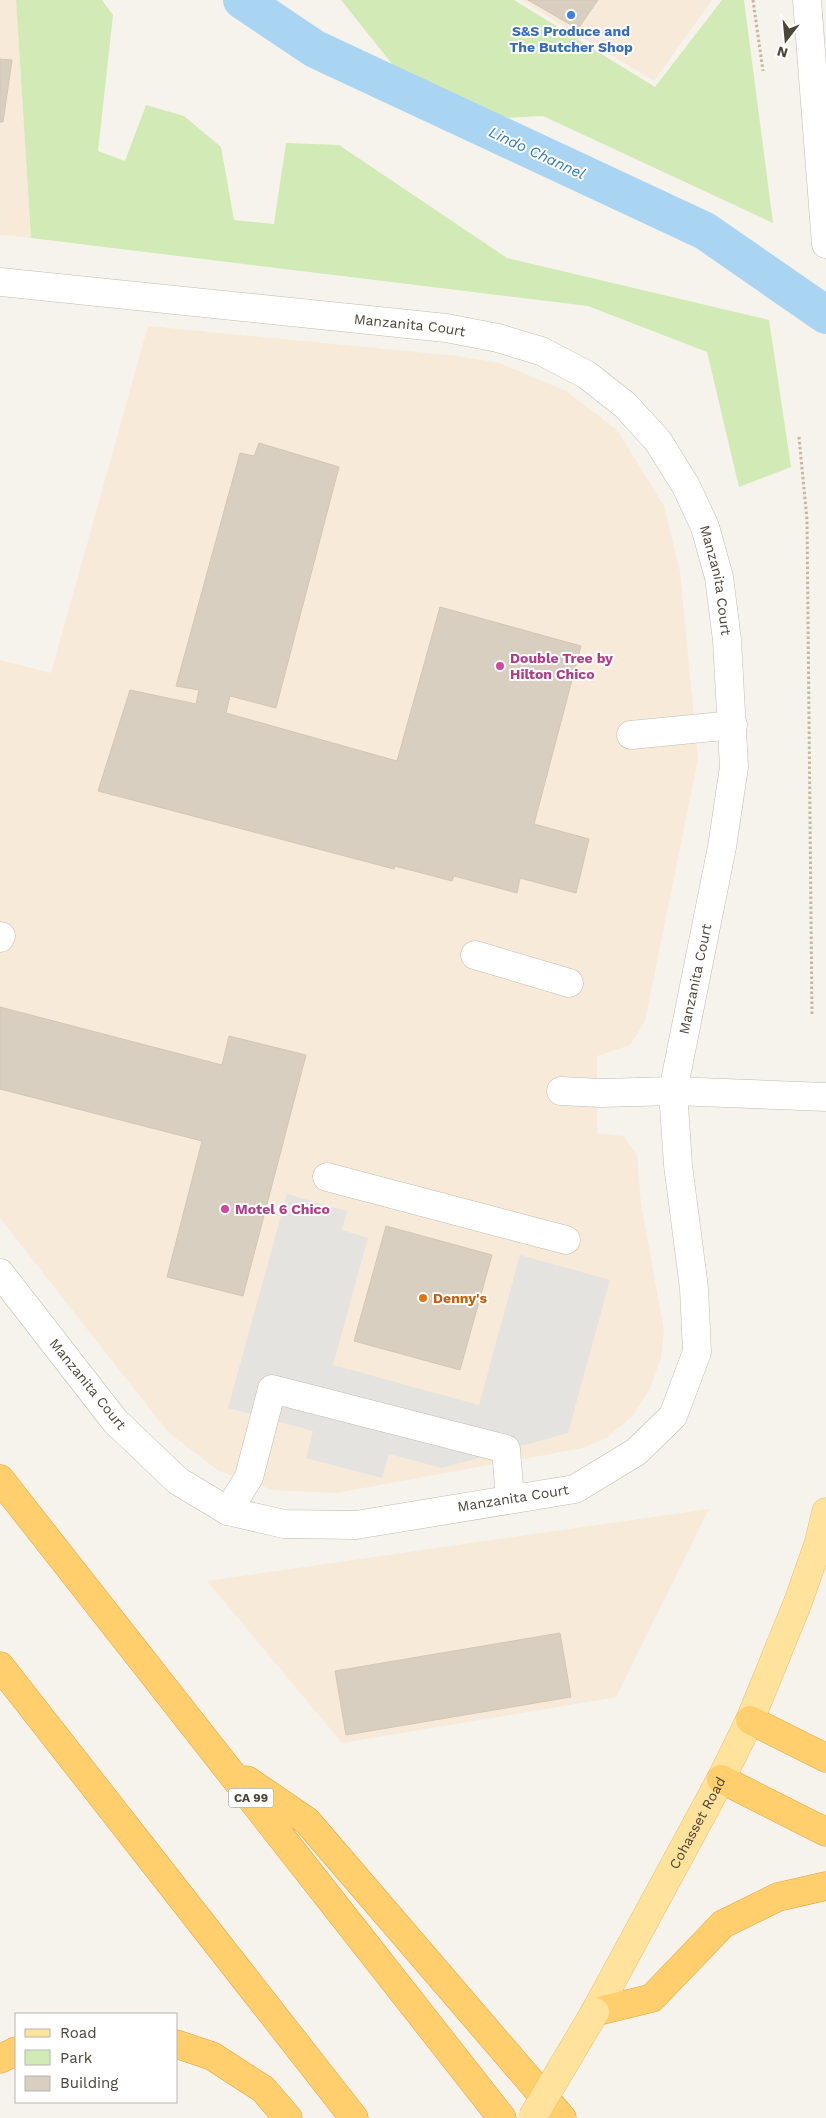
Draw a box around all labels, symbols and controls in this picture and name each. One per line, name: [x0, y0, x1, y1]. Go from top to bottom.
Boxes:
marker: S&S Produce and The Butcher Shop: [565, 9, 577, 21]
north arrow: [761, 15, 811, 65]
place label: S&S Produce and The Butcher Shop: [509, 23, 633, 55]
text: N: [775, 43, 790, 62]
water label: Lindo Channel: [486, 123, 588, 183]
street label: Manzanita Court: [353, 311, 467, 340]
street label: Manzanita Court: [697, 523, 734, 636]
place label: Double Tree by Hilton Chico: [510, 650, 613, 682]
marker: Double Tree by Hilton Chico: [494, 660, 506, 672]
street label: Manzanita Court: [676, 922, 715, 1036]
place label: Motel 6 Chico: [235, 1201, 330, 1217]
marker: Motel 6 Chico: [219, 1203, 231, 1215]
place label: Denny's: [433, 1290, 488, 1306]
marker: Denny's: [417, 1292, 429, 1304]
street label: Manzanita Court: [46, 1335, 130, 1433]
street label: Manzanita Court: [456, 1481, 570, 1515]
street label: Cohasset Road: [666, 1774, 729, 1872]
road number: CA 99: [228, 1789, 274, 1808]
legend: [15, 2013, 178, 2103]
text: Road: [60, 2024, 97, 2042]
text: Park: [60, 2049, 93, 2067]
text: Building: [60, 2074, 118, 2092]

